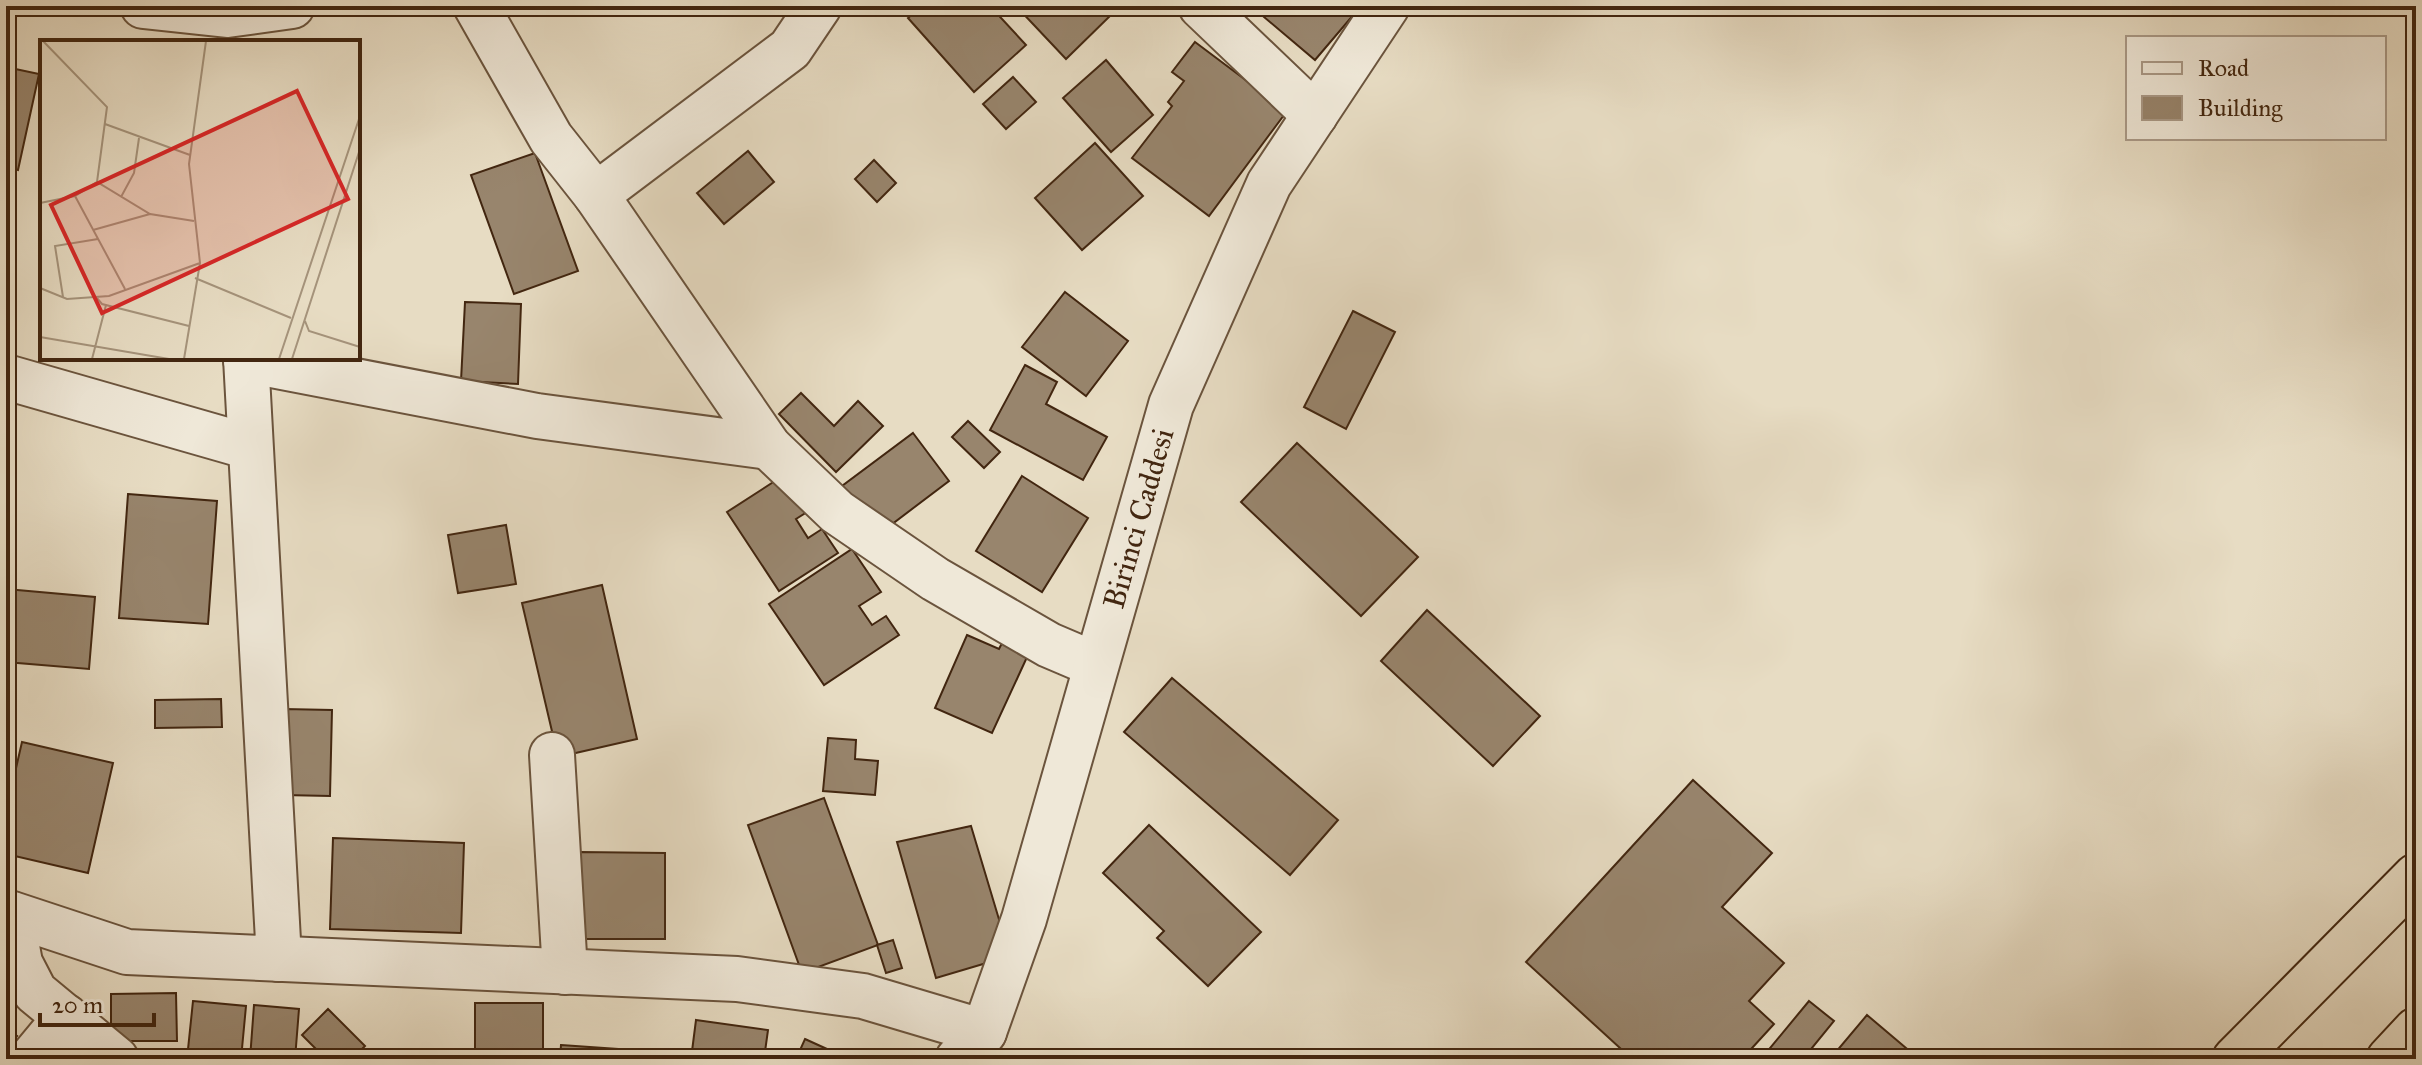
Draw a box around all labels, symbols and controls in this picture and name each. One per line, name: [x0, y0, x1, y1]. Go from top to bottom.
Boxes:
legend: [2126, 36, 2386, 140]
inset map: [40, 40, 360, 360]
text: Road: [2198, 53, 2249, 83]
text: Building: [2198, 93, 2283, 123]
street label: Birinci Caddesi: [1096, 424, 1181, 613]
scale bar: [40, 977, 154, 1027]
text: 20 m: [52, 990, 103, 1020]

